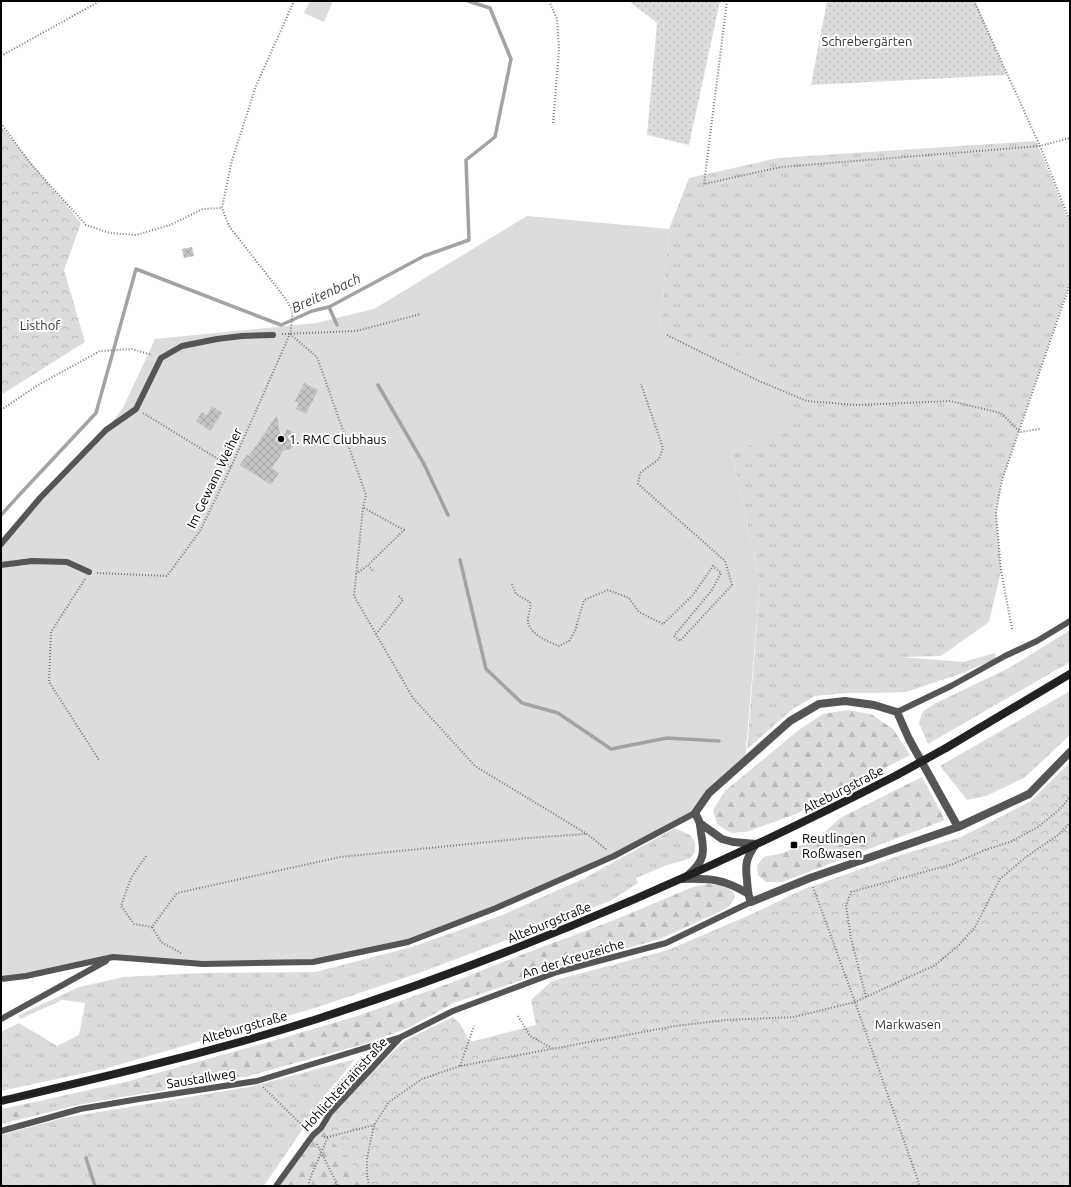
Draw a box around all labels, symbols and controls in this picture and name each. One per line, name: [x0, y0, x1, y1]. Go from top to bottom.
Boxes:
park label: Schrebergärten: [822, 34, 912, 48]
water label: Breitenbach: [289, 270, 363, 316]
park label: Listhof: [20, 318, 60, 332]
street label: Im Gewann Weiher: [184, 426, 244, 530]
place label: 1. RMC Clubhaus: [289, 432, 387, 446]
marker: 1. RMC Clubhaus: [276, 434, 286, 444]
street label: Alteburgstraße: [800, 763, 886, 815]
place label: Reutlingen Roßwasen: [802, 831, 866, 860]
marker: Reutlingen Roßwasen: [789, 840, 799, 850]
street label: Alteburgstraße: [505, 899, 593, 945]
street label: An der Kreuzeiche: [520, 936, 626, 980]
street label: Alteburgstraße: [199, 1008, 289, 1046]
park label: Markwasen: [875, 1017, 941, 1031]
street label: Hohlichterrainstraße: [298, 1034, 390, 1134]
street label: Saustallweg: [165, 1066, 237, 1090]

